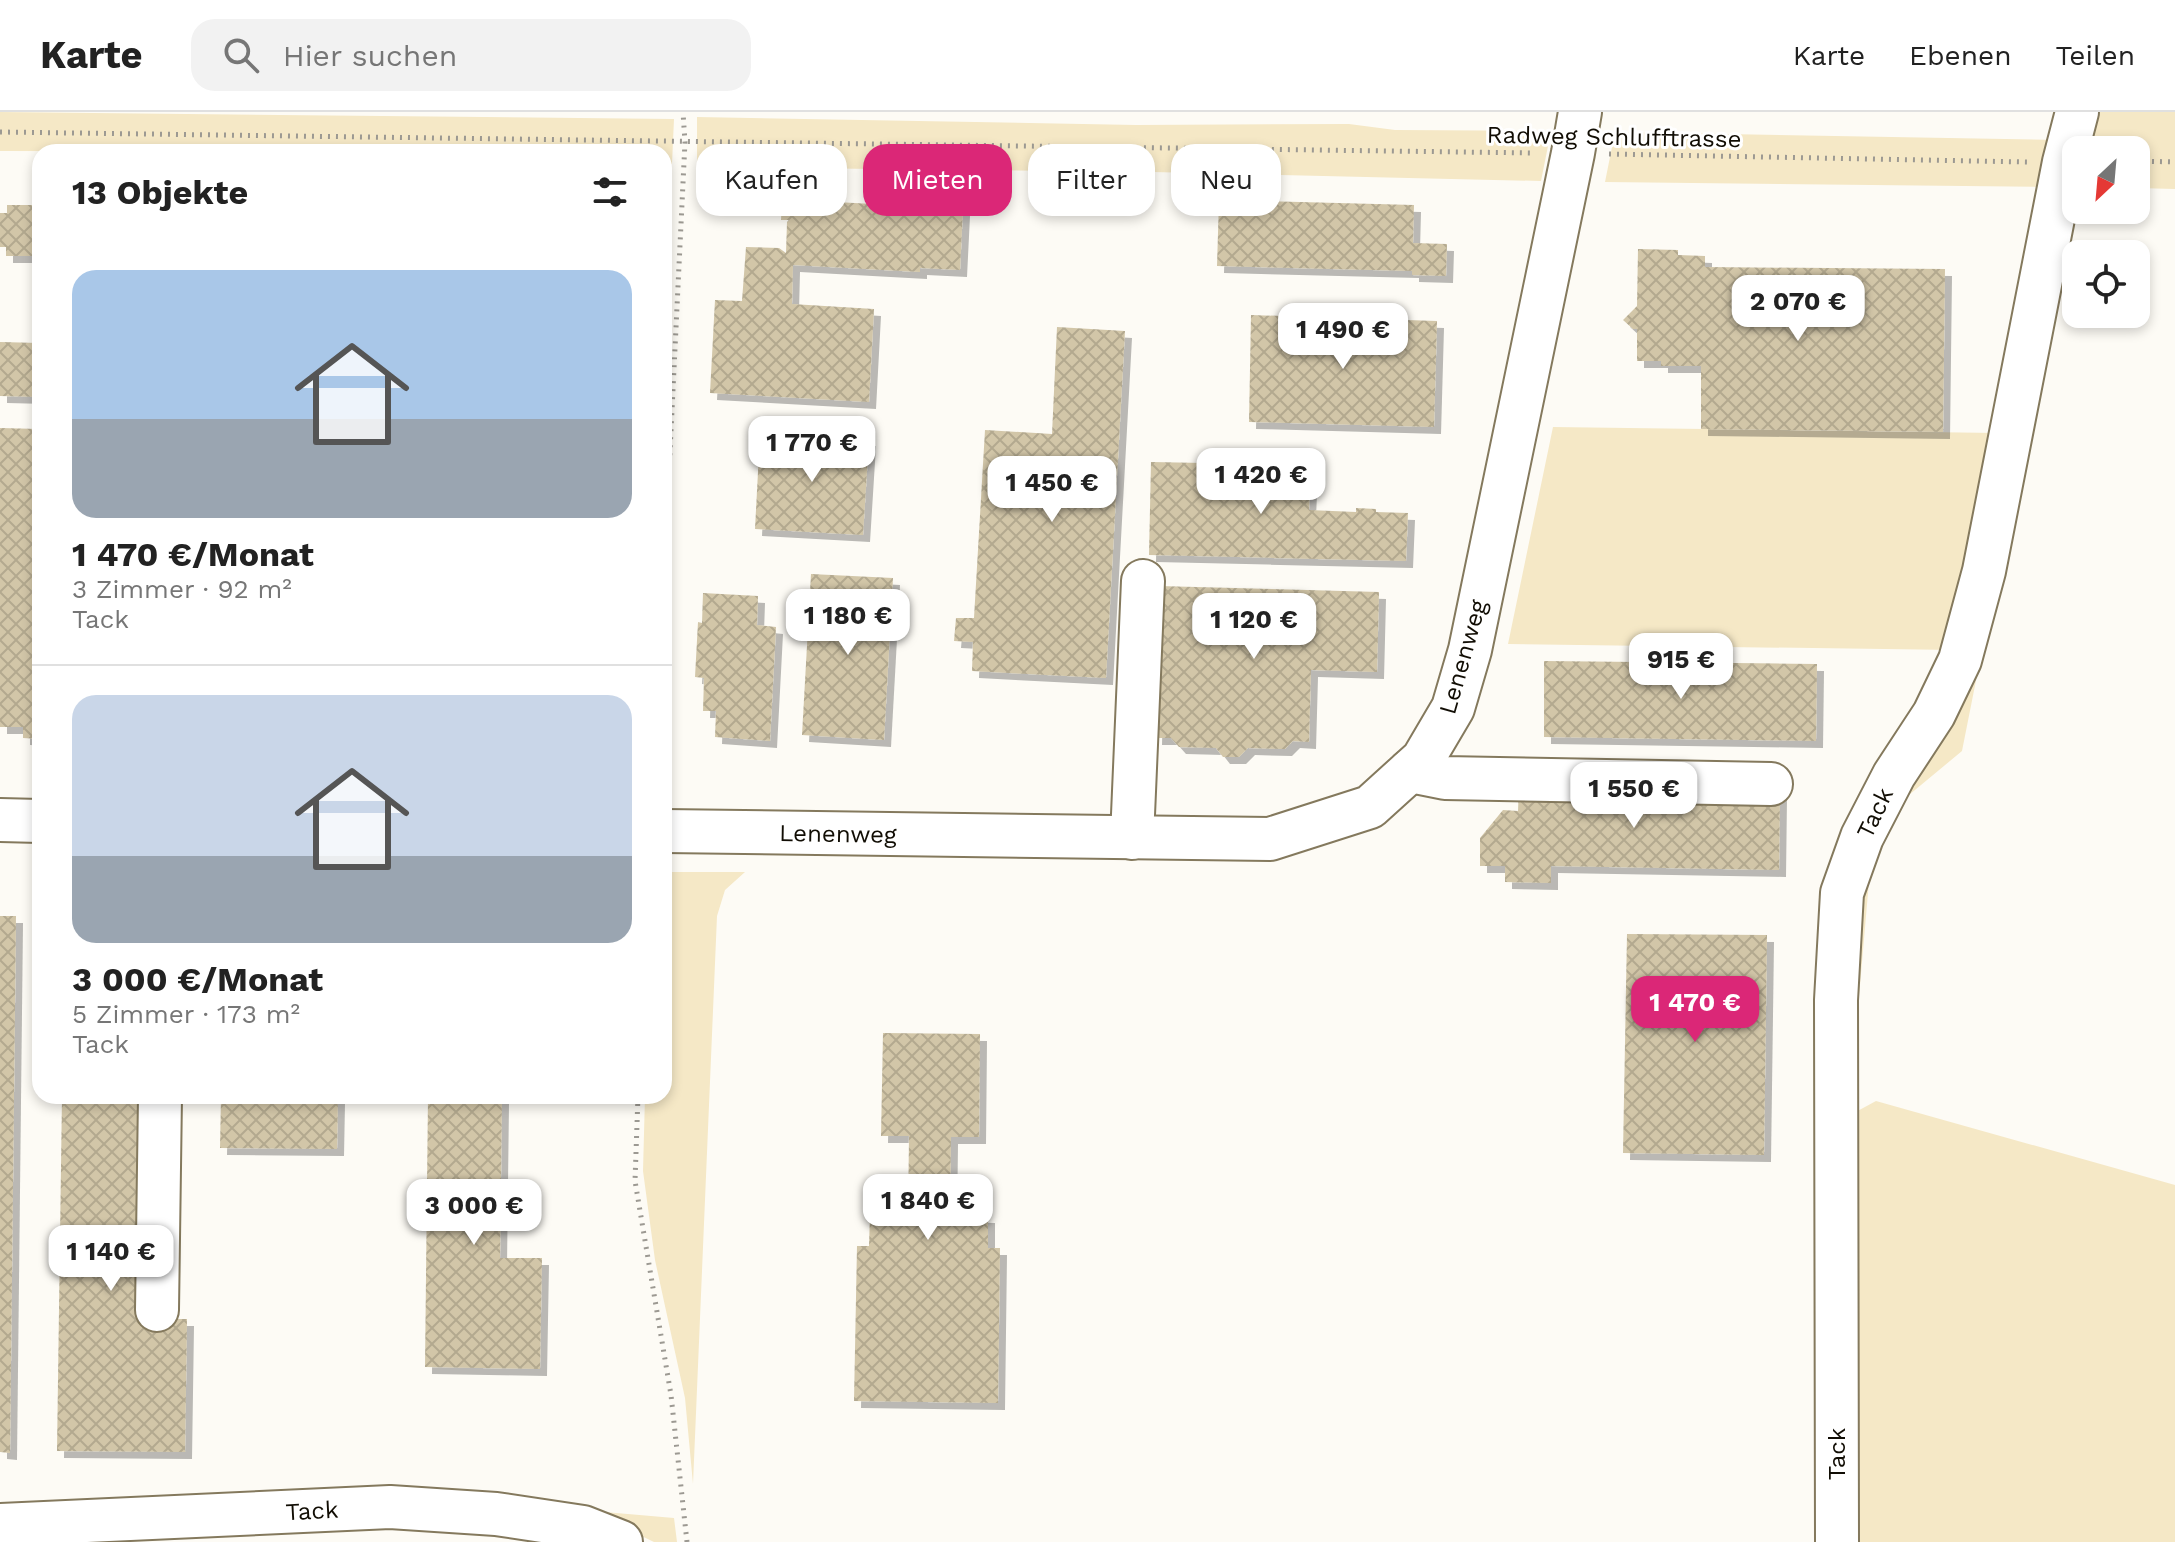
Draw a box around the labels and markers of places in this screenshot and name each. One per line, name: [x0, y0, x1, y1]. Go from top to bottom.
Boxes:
pin: 2 070 €: [1724, 275, 1872, 343]
pin: 1 490 €: [1269, 303, 1417, 371]
pin: 1 770 €: [738, 416, 886, 484]
pin: 1 420 €: [1187, 448, 1335, 516]
pin: 1 450 €: [978, 456, 1126, 524]
pin: 1 180 €: [774, 589, 922, 657]
pin: 1 120 €: [1180, 593, 1328, 661]
pin: 915 €: [1625, 633, 1737, 701]
pin: 1 550 €: [1560, 762, 1708, 830]
pin: 1 470 €: [1621, 976, 1769, 1044]
pin: 1 840 €: [854, 1174, 1002, 1242]
pin: 3 000 €: [400, 1179, 548, 1247]
pin: 1 140 €: [37, 1225, 185, 1293]

